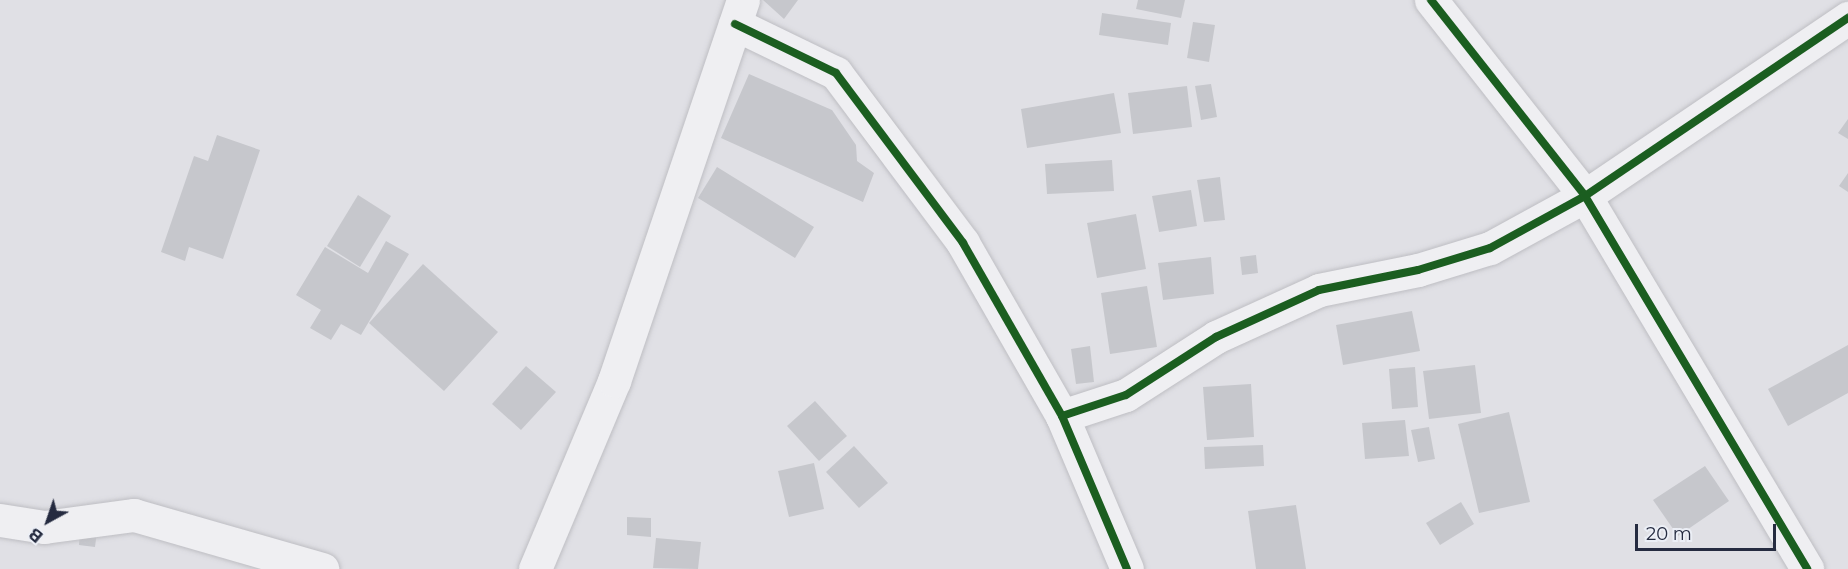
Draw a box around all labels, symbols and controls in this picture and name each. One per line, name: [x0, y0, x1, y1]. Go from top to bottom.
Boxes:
north arrow: [18, 491, 78, 551]
scale bar: [1638, 512, 1779, 550]
text: 20 m: [1646, 523, 1692, 545]
text: B: [25, 524, 47, 546]

